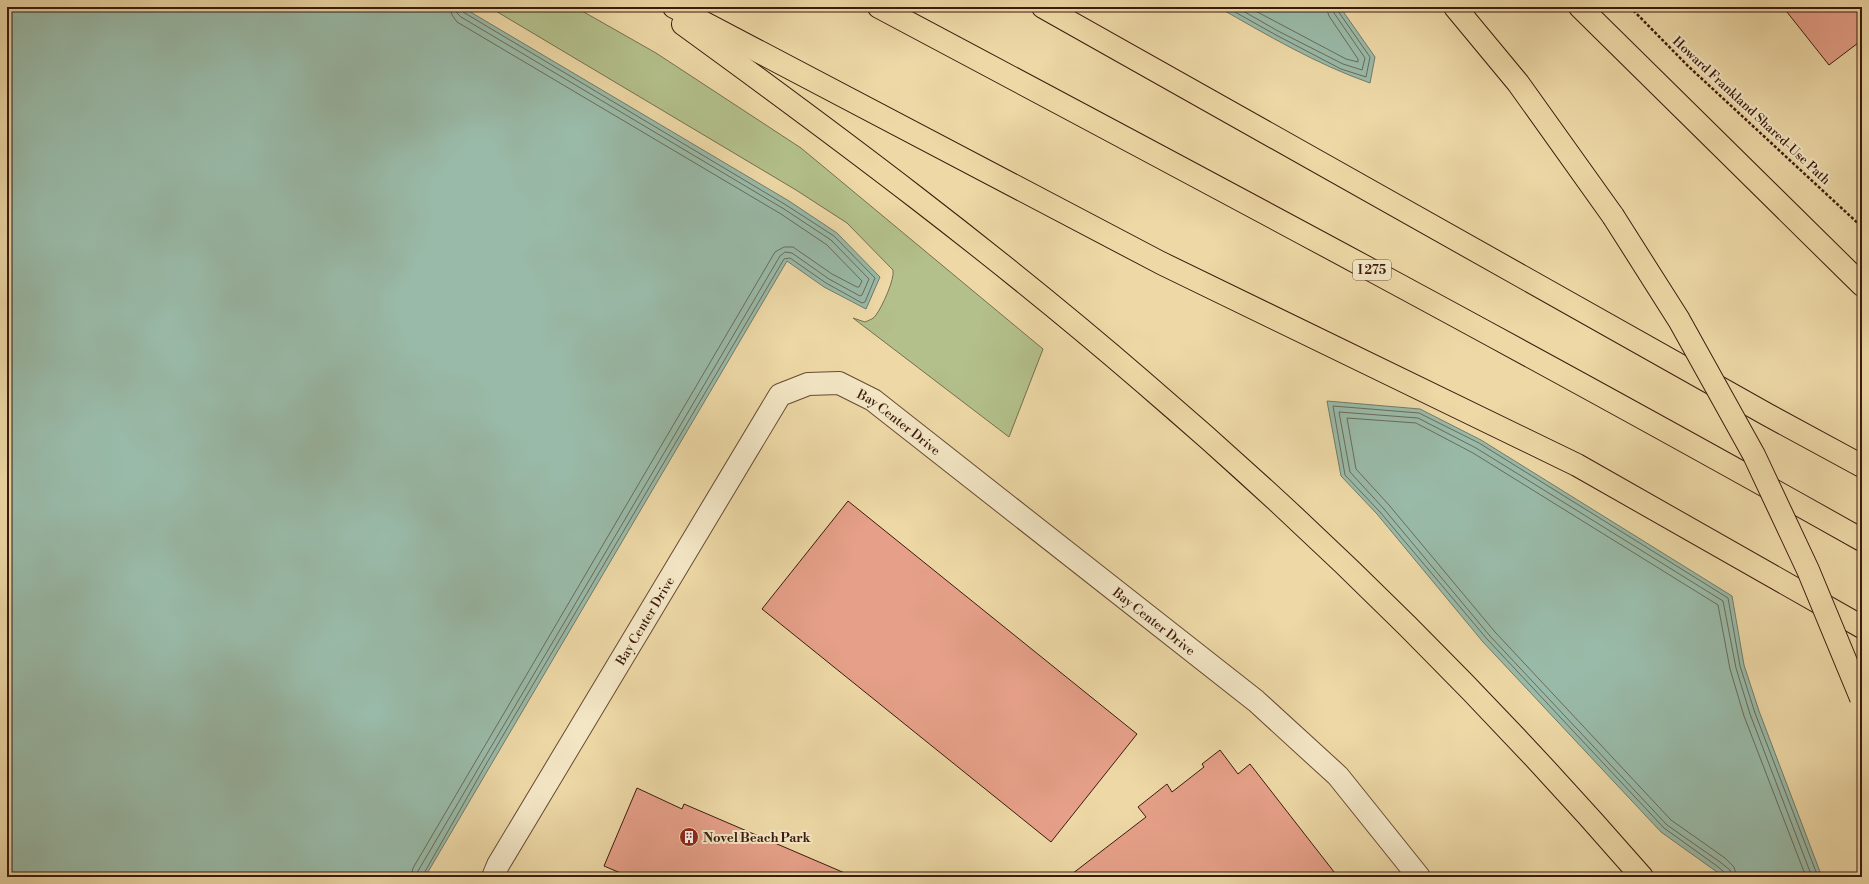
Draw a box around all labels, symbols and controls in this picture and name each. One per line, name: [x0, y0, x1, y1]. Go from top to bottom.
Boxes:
street label: Howard Frankland Shared-Use Path: [1669, 33, 1834, 188]
road number: I 275: [1353, 260, 1391, 280]
street label: Bay Center Drive: [853, 386, 944, 459]
street label: Bay Center Drive: [612, 574, 678, 669]
street label: Bay Center Drive: [1108, 584, 1198, 659]
building icon: Novel Beach Park: [678, 826, 700, 848]
place label: Novel Beach Park: [703, 830, 811, 846]

